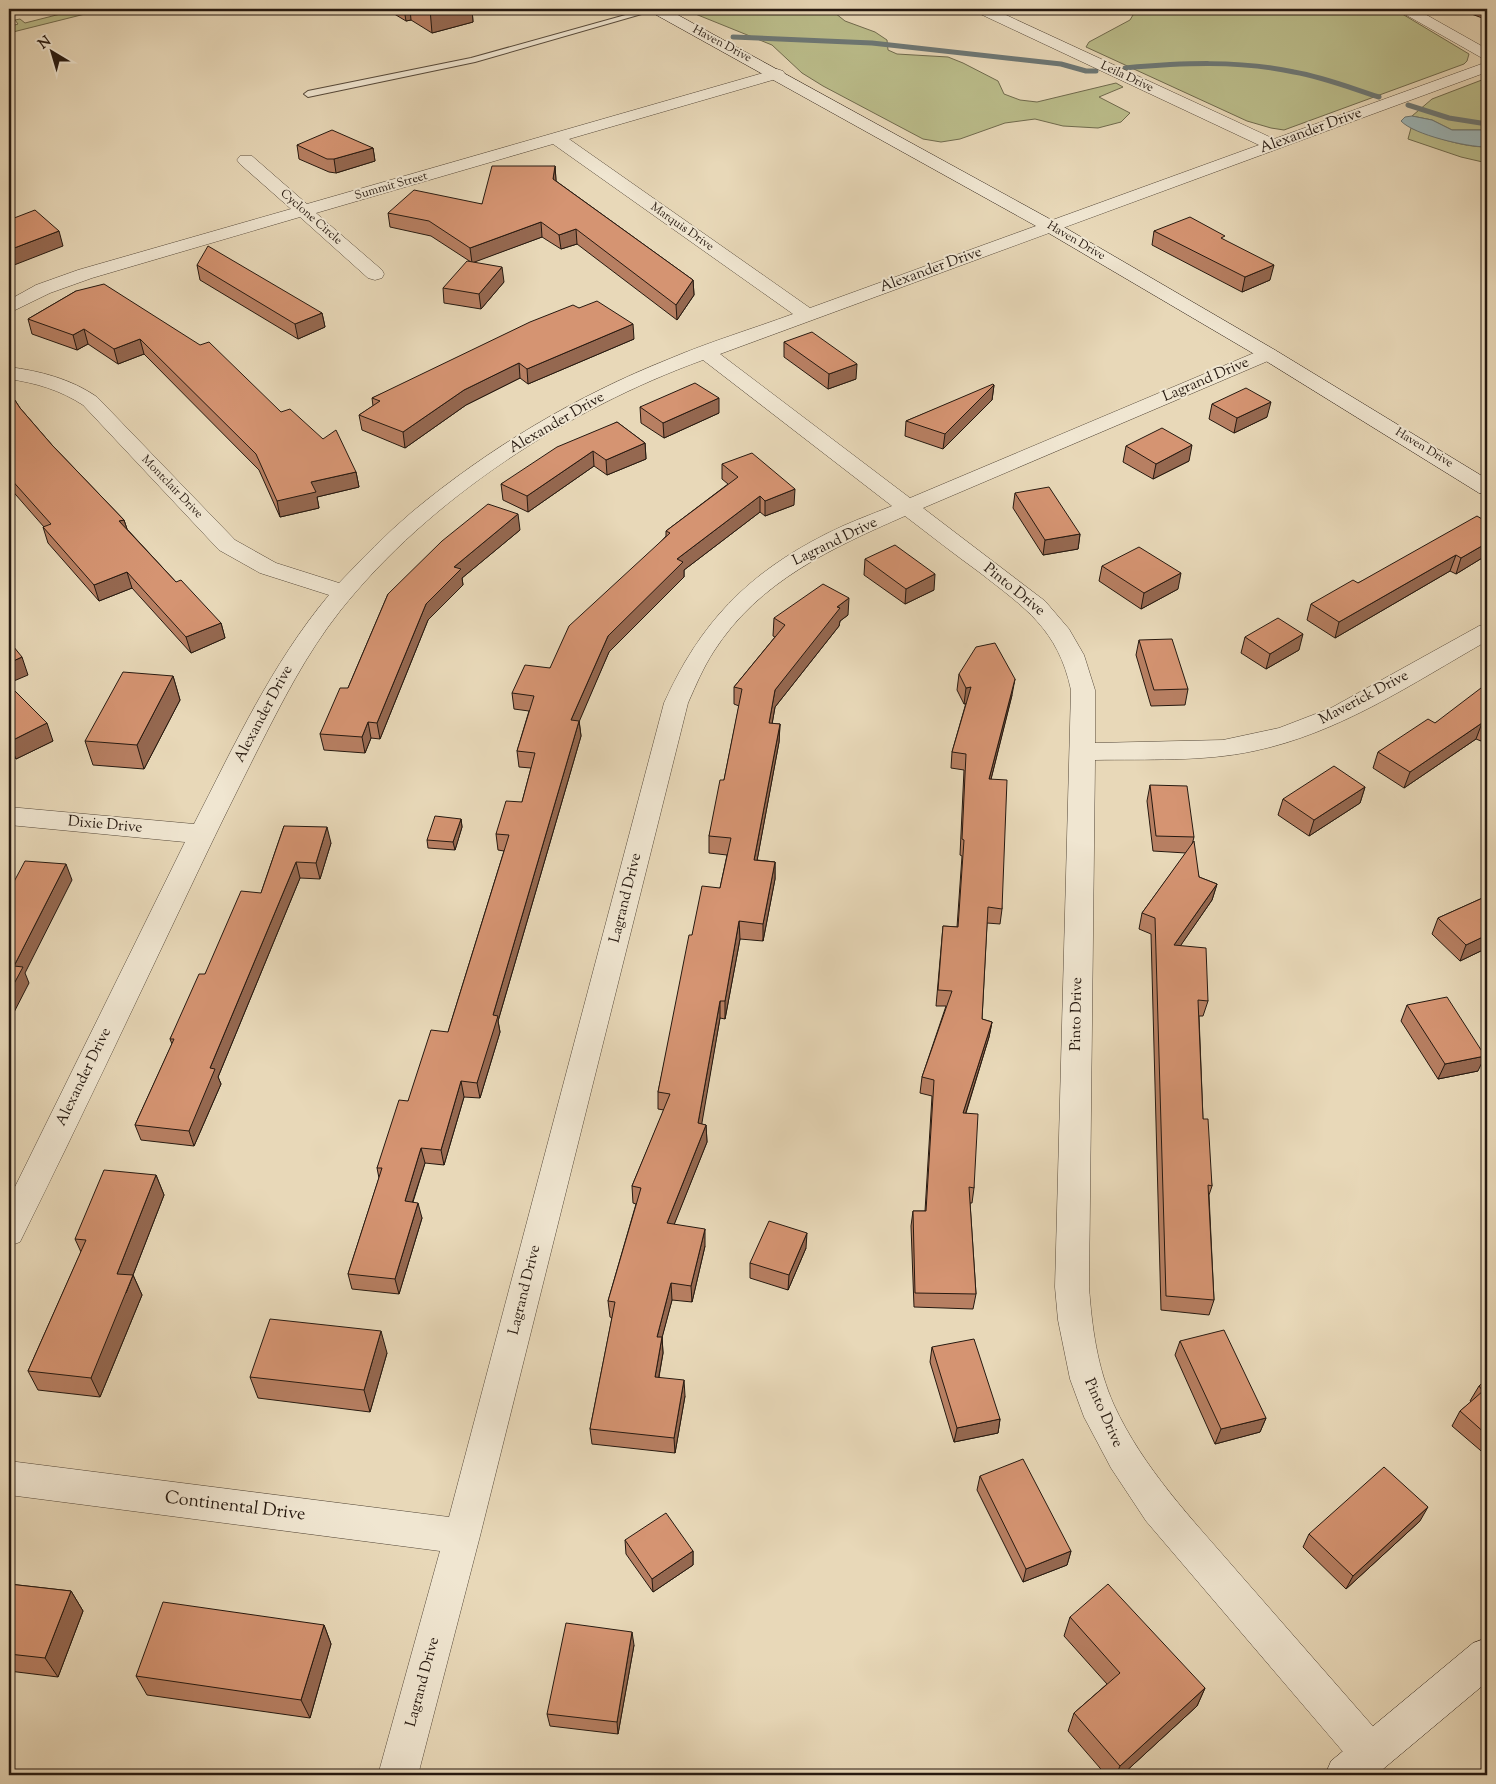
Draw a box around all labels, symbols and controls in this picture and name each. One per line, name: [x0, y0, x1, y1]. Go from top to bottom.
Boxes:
street label: Haven Drive: [689, 21, 755, 67]
north arrow: [28, 28, 78, 78]
text: N: [35, 32, 56, 55]
street label: Leila Drive: [1098, 57, 1157, 97]
street label: Alexander Drive: [1257, 103, 1365, 159]
street label: Summit Street: [353, 167, 429, 205]
street label: Cyclone Circle: [276, 185, 346, 249]
street label: Marquis Drive: [647, 198, 718, 256]
street label: Haven Drive: [1043, 217, 1109, 265]
street label: Alexander Drive: [877, 242, 985, 298]
street label: Lagrand Drive: [1160, 352, 1252, 408]
street label: Alexander Drive: [505, 387, 609, 459]
street label: Haven Drive: [1392, 424, 1457, 473]
street label: Montclair Drive: [137, 451, 207, 523]
street label: Lagrand Drive: [789, 512, 881, 572]
street label: Pinto Drive: [979, 559, 1049, 621]
street label: Alexander Drive: [230, 662, 298, 766]
street label: Maverick Drive: [1315, 666, 1413, 730]
street label: Dixie Drive: [67, 811, 143, 839]
street label: Lagrand Drive: [605, 851, 647, 945]
street label: Pinto Drive: [1066, 977, 1088, 1051]
street label: Alexander Drive: [51, 1024, 117, 1130]
street label: Lagrand Drive: [504, 1243, 546, 1337]
street label: Pinto Drive: [1078, 1375, 1128, 1451]
street label: Continental Drive: [163, 1485, 307, 1529]
street label: Lagrand Drive: [401, 1635, 445, 1729]

